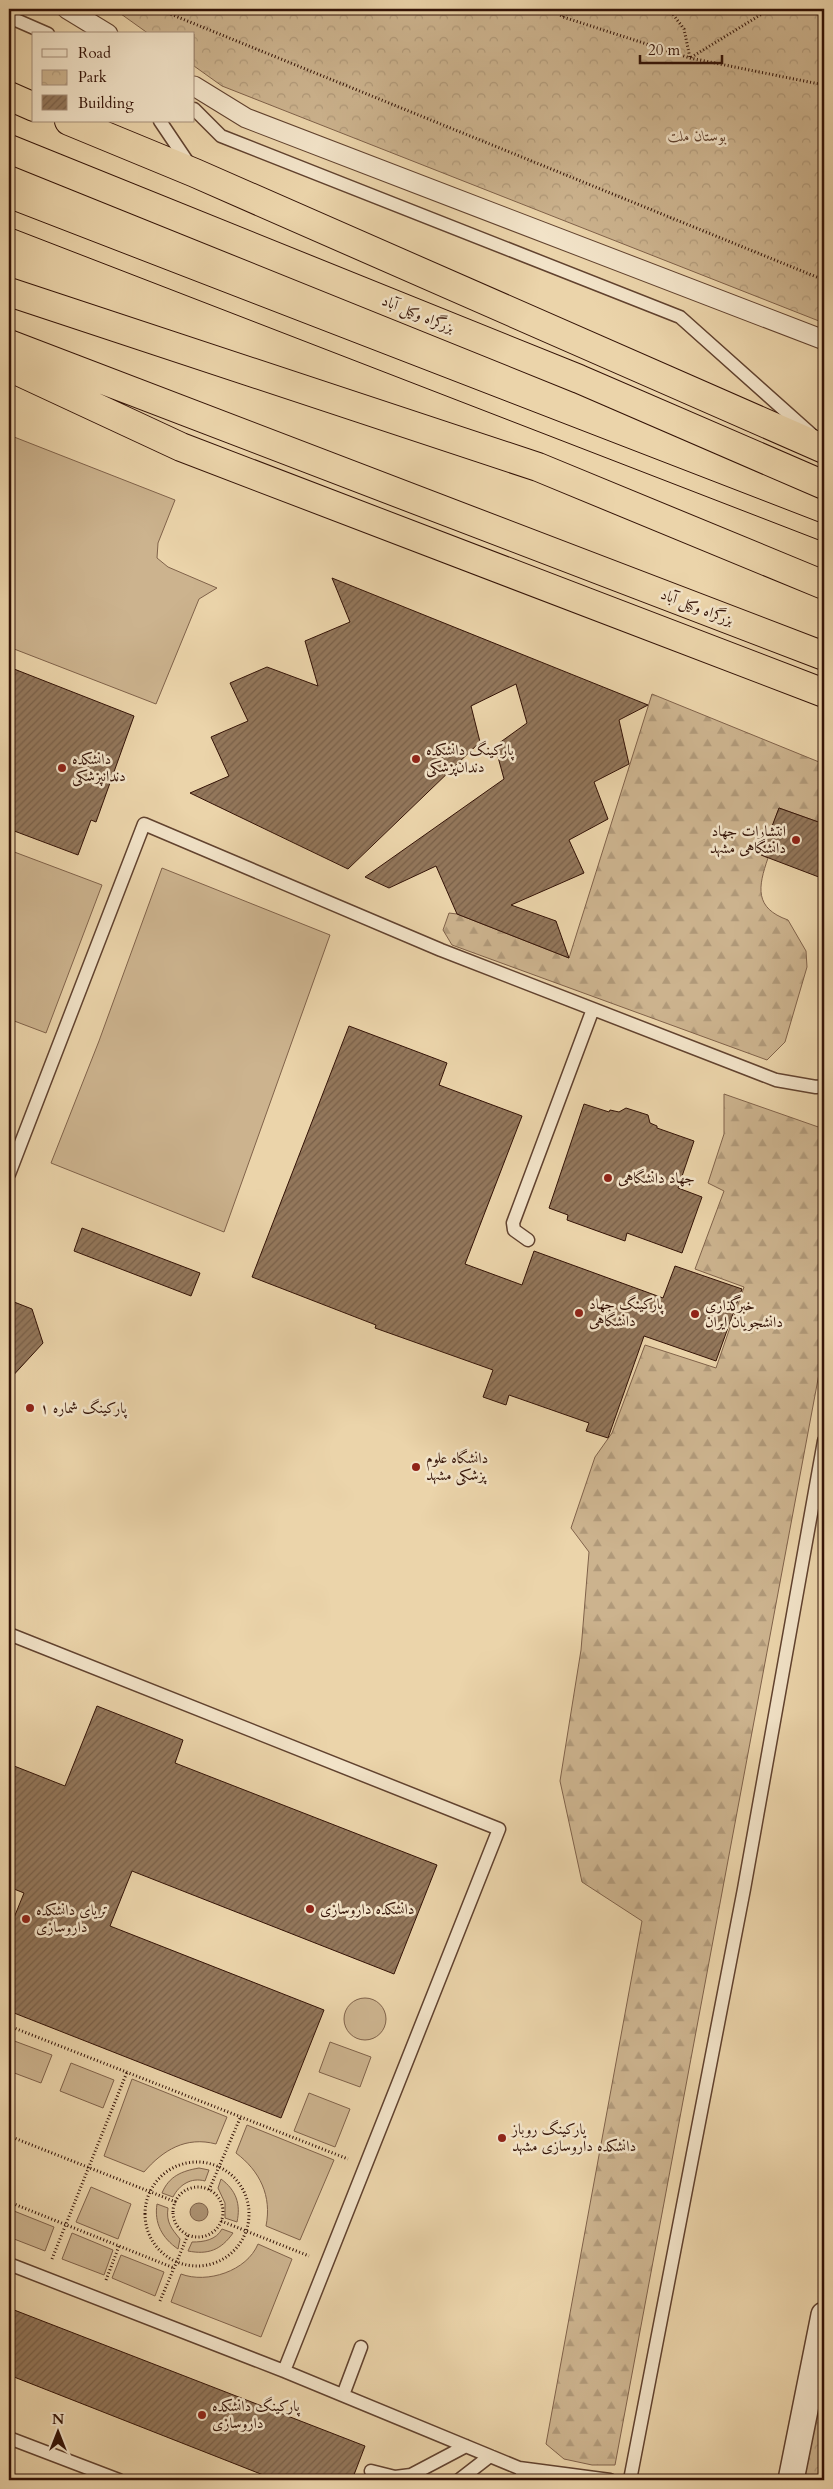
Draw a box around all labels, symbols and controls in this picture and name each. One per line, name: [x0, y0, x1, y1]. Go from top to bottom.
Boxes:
legend: [32, 32, 195, 122]
scale bar: [640, 32, 723, 64]
text: 20 m: [648, 40, 680, 60]
text: Road: [78, 43, 111, 63]
text: Park: [78, 67, 107, 87]
text: Building: [78, 93, 134, 113]
park label: بوستان ملت: [668, 126, 726, 146]
street label: بزرگراه وکیل آباد: [378, 290, 458, 339]
street label: بزرگراه وکیل آباد: [657, 584, 737, 631]
place label: پارکینگ دانشکده دندان‌پزشکی: [426, 740, 515, 778]
place label: دانشکده دندانپزشکی: [72, 749, 126, 787]
marker: پارکینگ دانشکده دندان‌پزشکی: [410, 753, 422, 765]
marker: دانشکده دندانپزشکی: [56, 762, 68, 774]
place label: انتشارات جهاد دانشگاهی مشهد: [710, 821, 786, 858]
marker: انتشارات جهاد دانشگاهی مشهد: [790, 834, 802, 846]
place label: جهاد دانشگاهی: [618, 1168, 695, 1188]
marker: جهاد دانشگاهی: [602, 1172, 614, 1184]
place label: پارکینگ جهاد دانشگاهی: [589, 1294, 664, 1331]
place label: خبرگذاری دانشجویان ایران: [705, 1294, 783, 1332]
marker: پارکینگ جهاد دانشگاهی: [573, 1307, 585, 1319]
marker: خبرگذاری دانشجویان ایران: [689, 1308, 701, 1320]
place label: پارکینگ شماره ۱: [40, 1398, 128, 1419]
marker: پارکینگ شماره ۱: [24, 1402, 36, 1414]
place label: دانشگاه علوم پزشکی مشهد: [426, 1448, 488, 1486]
marker: دانشگاه علوم پزشکی مشهد: [410, 1461, 422, 1473]
place label: دانشکده داروسازی: [320, 1899, 415, 1919]
place label: تریای دانشکده داروسازی: [36, 1900, 108, 1937]
marker: دانشکده داروسازی: [304, 1903, 316, 1915]
marker: تریای دانشکده داروسازی: [20, 1913, 32, 1925]
place label: پارکینگ روباز دانشکده داروسازی مشهد: [510, 2119, 636, 2156]
marker: پارکینگ روباز دانشکده داروسازی مشهد: [496, 2132, 508, 2144]
place label: پارکینگ دانشکده داروسازی: [212, 2396, 301, 2433]
north arrow: [32, 2406, 82, 2456]
marker: پارکینگ دانشکده داروسازی: [196, 2409, 208, 2421]
text: N: [52, 2410, 64, 2429]

